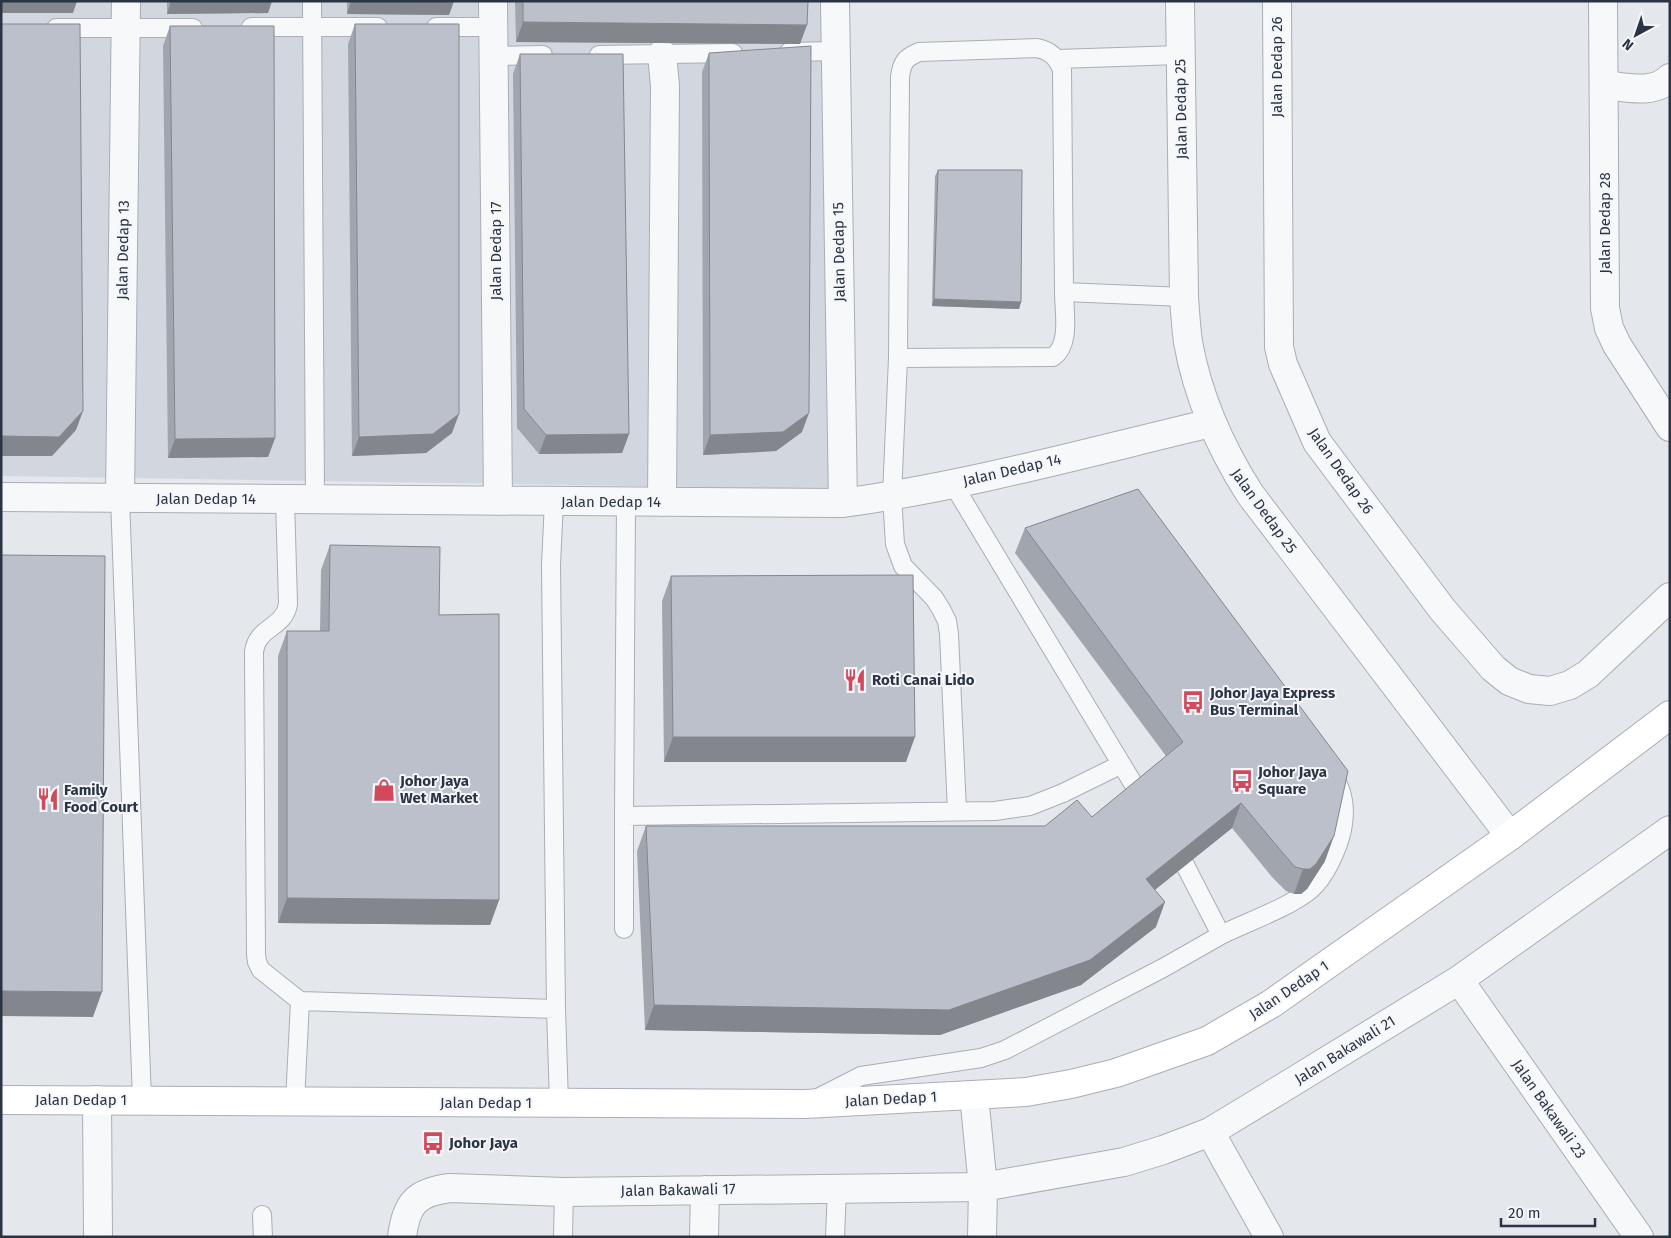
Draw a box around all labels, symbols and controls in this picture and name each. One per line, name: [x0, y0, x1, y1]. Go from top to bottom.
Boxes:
north arrow: [1611, 10, 1661, 60]
street label: Jalan Dedap 26: [1268, 16, 1286, 118]
text: N: [1619, 35, 1637, 54]
street label: Jalan Dedap 25: [1171, 59, 1191, 159]
street label: Jalan Dedap 28: [1596, 172, 1614, 274]
street label: Jalan Dedap 13: [113, 200, 133, 300]
street label: Jalan Dedap 17: [487, 201, 505, 300]
street label: Jalan Dedap 15: [829, 202, 849, 302]
street label: Jalan Dedap 26: [1305, 424, 1377, 518]
street label: Jalan Dedap 14: [961, 450, 1063, 490]
street label: Jalan Dedap 25: [1227, 465, 1301, 557]
street label: Jalan Dedap 14: [156, 490, 256, 508]
street label: Jalan Dedap 14: [561, 493, 661, 511]
restaurant icon: Roti Canai Lido: [842, 667, 868, 693]
place label: Roti Canai Lido: [872, 671, 975, 689]
place label: Johor Jaya Express Bus Terminal: [1209, 684, 1335, 719]
bus stop icon: Johor Jaya Express Bus Terminal: [1180, 689, 1206, 715]
place label: Johor Jaya Square: [1257, 763, 1327, 798]
bus stop icon: Johor Jaya Square: [1229, 768, 1255, 794]
place label: Johor Jaya Wet Market: [399, 772, 479, 807]
shop icon: Johor Jaya Wet Market: [371, 777, 397, 803]
place label: Family Food Court: [64, 781, 139, 816]
restaurant icon: Family Food Court: [35, 786, 61, 812]
street label: Jalan Dedap 1: [1246, 957, 1332, 1023]
street label: Jalan Bakawali 21: [1291, 1012, 1399, 1088]
street label: Jalan Bakawali 23: [1508, 1056, 1590, 1162]
street label: Jalan Dedap 1: [844, 1088, 938, 1110]
street label: Jalan Dedap 1: [35, 1091, 127, 1109]
street label: Jalan Dedap 1: [440, 1094, 532, 1112]
bus stop icon: Johor Jaya: [420, 1130, 446, 1156]
place label: Johor Jaya: [448, 1134, 518, 1152]
street label: Jalan Bakawali 17: [620, 1180, 736, 1200]
scale bar: [1501, 1196, 1595, 1228]
text: 20 m: [1508, 1204, 1541, 1222]

